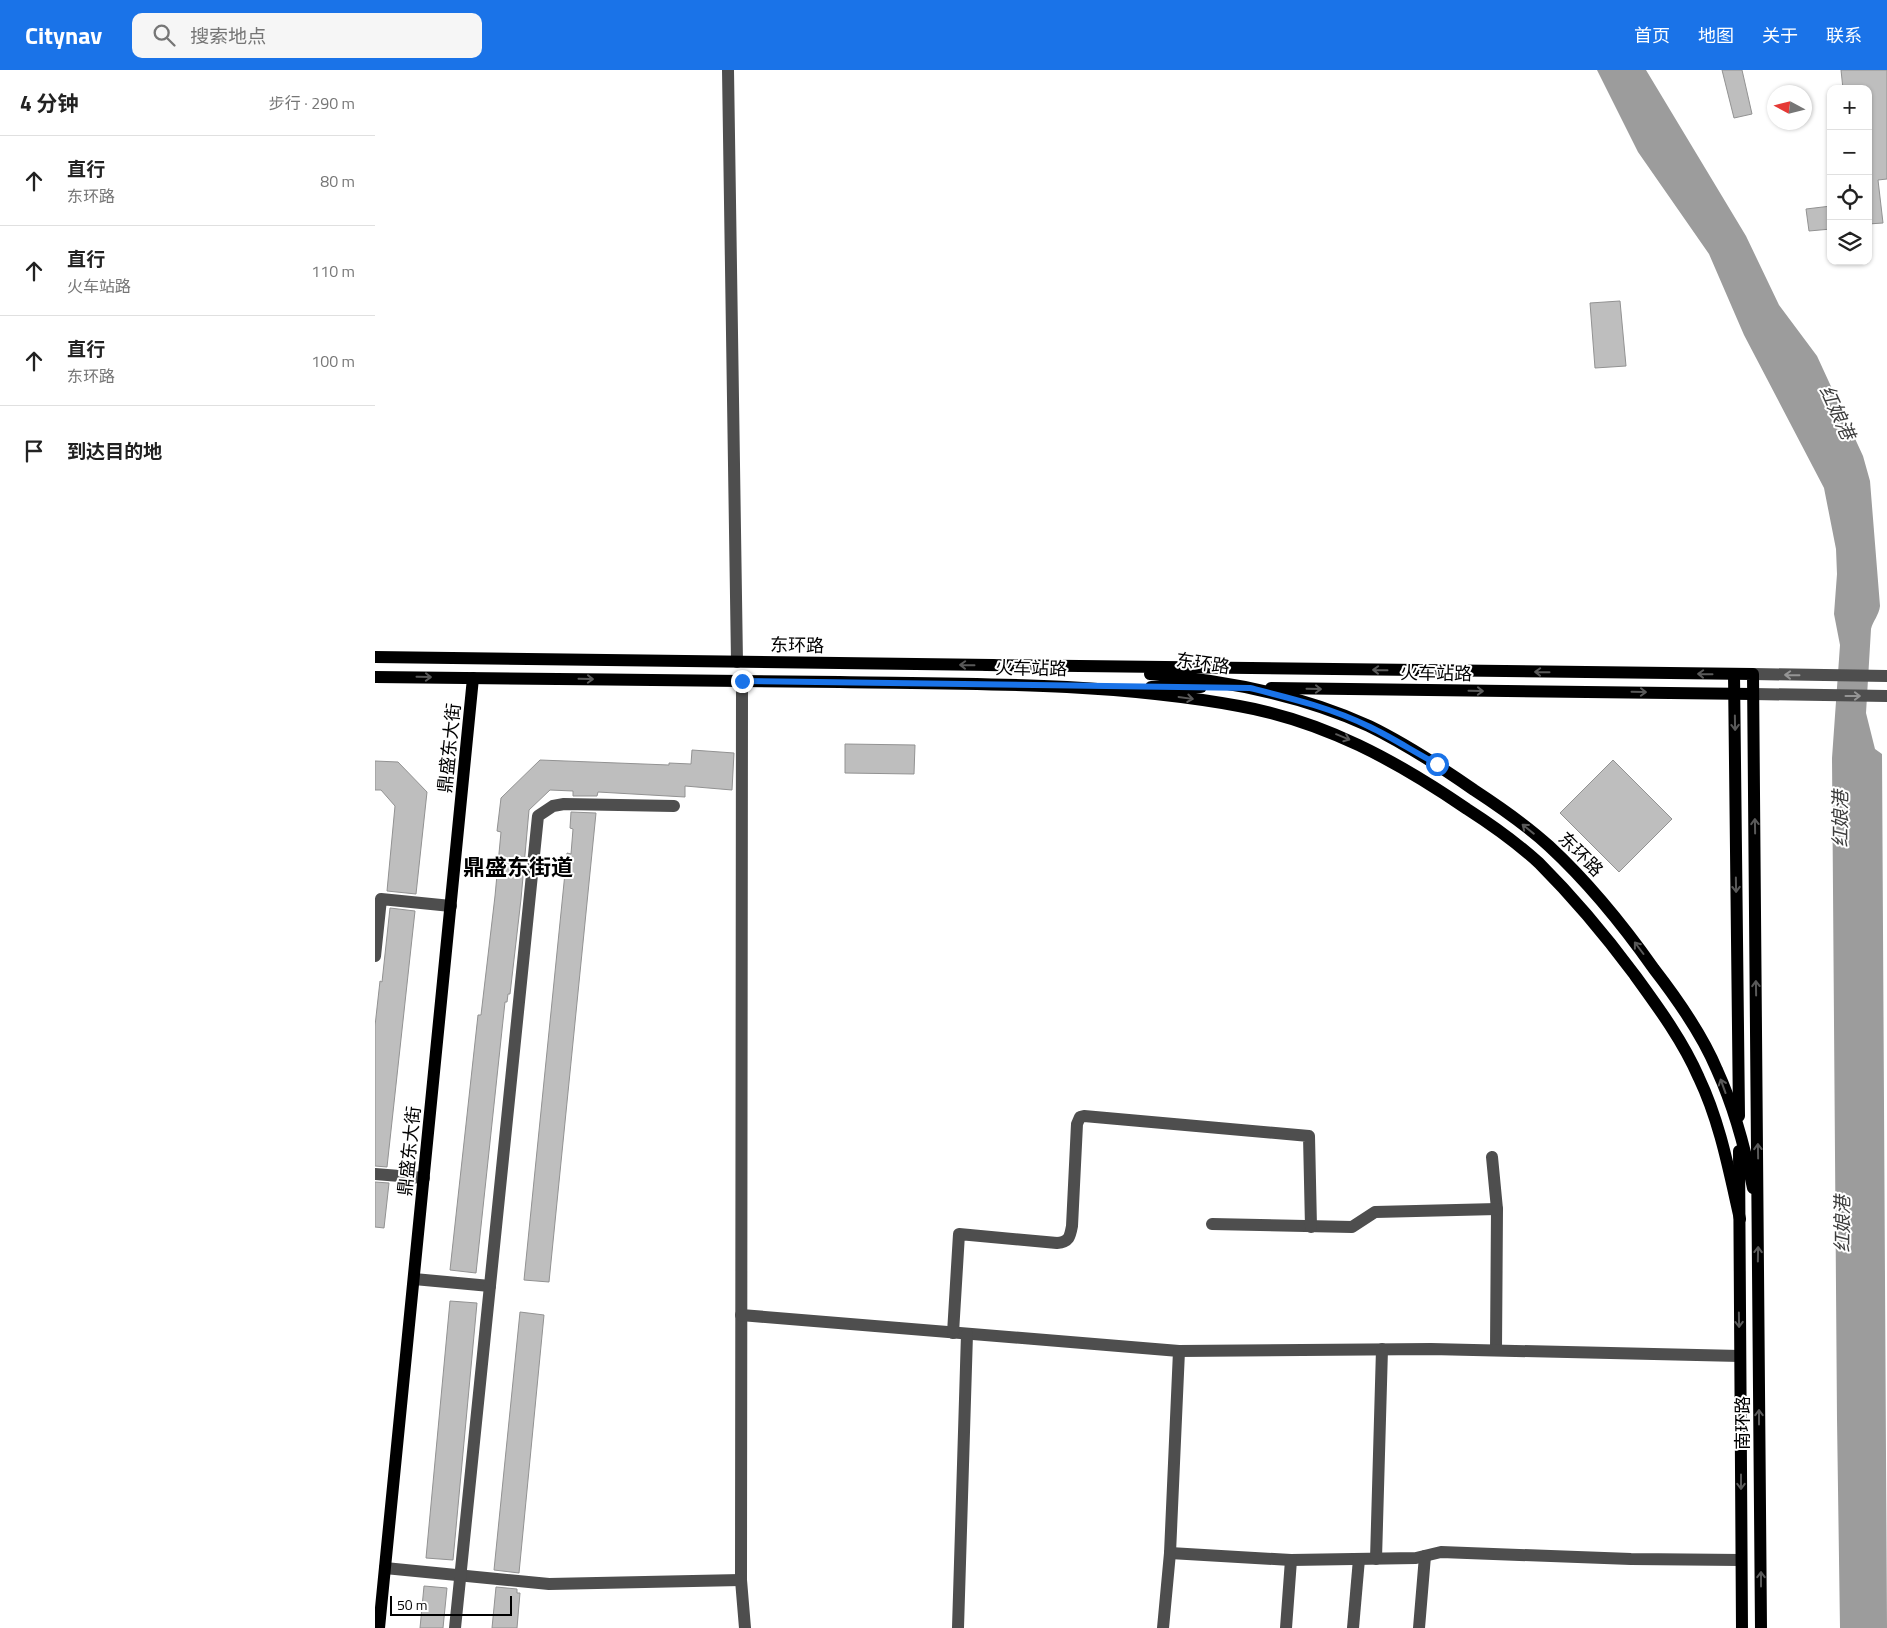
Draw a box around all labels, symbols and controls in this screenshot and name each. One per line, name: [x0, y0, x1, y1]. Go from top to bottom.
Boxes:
search box: [132, 13, 482, 58]
text: Citynav: [25, 17, 102, 53]
icon: search: [150, 21, 178, 49]
text: 搜索地点: [190, 21, 266, 50]
text: 首页: [1634, 22, 1670, 49]
text: 地图: [1698, 22, 1734, 49]
text: 关于: [1762, 22, 1798, 49]
text: 联系: [1826, 22, 1862, 49]
north arrow: [1767, 85, 1812, 130]
map controls: [1827, 85, 1872, 265]
button: +: [1827, 85, 1872, 130]
text: 4 分钟: [20, 87, 78, 119]
text: 步行 · 290 m: [269, 91, 355, 115]
button: −: [1827, 130, 1872, 175]
text: 直行: [67, 154, 105, 183]
icon: ahead: [20, 167, 48, 195]
text: 80 m: [320, 169, 355, 193]
button: locate: [1827, 175, 1872, 220]
text: 东环路: [67, 184, 115, 208]
button: layers: [1827, 220, 1872, 265]
text: 直行: [67, 244, 105, 273]
icon: ahead: [20, 257, 48, 285]
text: 110 m: [311, 259, 355, 283]
text: 火车站路: [67, 274, 131, 298]
text: 直行: [67, 334, 105, 363]
icon: ahead: [20, 347, 48, 375]
text: 100 m: [311, 349, 355, 373]
text: 东环路: [67, 364, 115, 388]
water label: 红娘港: [1813, 380, 1864, 447]
text: 到达目的地: [67, 436, 162, 465]
icon: arrive: [20, 437, 48, 465]
street label: 东环路: [770, 631, 824, 659]
street label: 东环路: [1174, 646, 1232, 680]
street label: 火车站路: [995, 654, 1067, 682]
street label: 火车站路: [1400, 659, 1472, 687]
one-way arrow: [959, 660, 975, 669]
one-way arrow: [1372, 665, 1388, 675]
one-way arrow: [1534, 667, 1550, 677]
one-way arrow: [1697, 669, 1713, 679]
route end: [731, 670, 754, 693]
one-way arrow: [1785, 670, 1801, 680]
one-way arrow: [415, 673, 431, 682]
one-way arrow: [578, 674, 594, 684]
one-way arrow: [1306, 684, 1322, 694]
one-way arrow: [1468, 686, 1484, 696]
one-way arrow: [1631, 688, 1647, 697]
one-way arrow: [1844, 691, 1861, 701]
one-way arrow: [1177, 693, 1193, 703]
street label: 鼎盛东大街: [431, 702, 467, 794]
one-way arrow: [1730, 714, 1740, 730]
one-way arrow: [1335, 733, 1350, 743]
route start: [1426, 753, 1449, 776]
water label: 红娘港: [1825, 788, 1854, 848]
one-way arrow: [1750, 818, 1760, 834]
one-way arrow: [1522, 824, 1535, 835]
street label: 东环路: [1552, 825, 1610, 883]
district label: 鼎盛东街道: [463, 850, 573, 884]
one-way arrow: [1731, 876, 1741, 893]
one-way arrow: [1634, 941, 1644, 955]
one-way arrow: [1752, 981, 1761, 997]
one-way arrow: [1718, 1079, 1728, 1094]
street label: 鼎盛东大街: [391, 1105, 427, 1197]
one-way arrow: [1753, 1143, 1763, 1160]
water label: 红娘港: [1827, 1193, 1856, 1253]
one-way arrow: [1753, 1247, 1763, 1263]
one-way arrow: [1734, 1312, 1744, 1328]
street label: 南环路: [1729, 1396, 1756, 1450]
one-way arrow: [1755, 1409, 1764, 1425]
one-way arrow: [1736, 1474, 1746, 1490]
one-way arrow: [1756, 1572, 1766, 1588]
scale bar: [390, 1593, 513, 1616]
text: 50 m: [397, 1594, 427, 1615]

